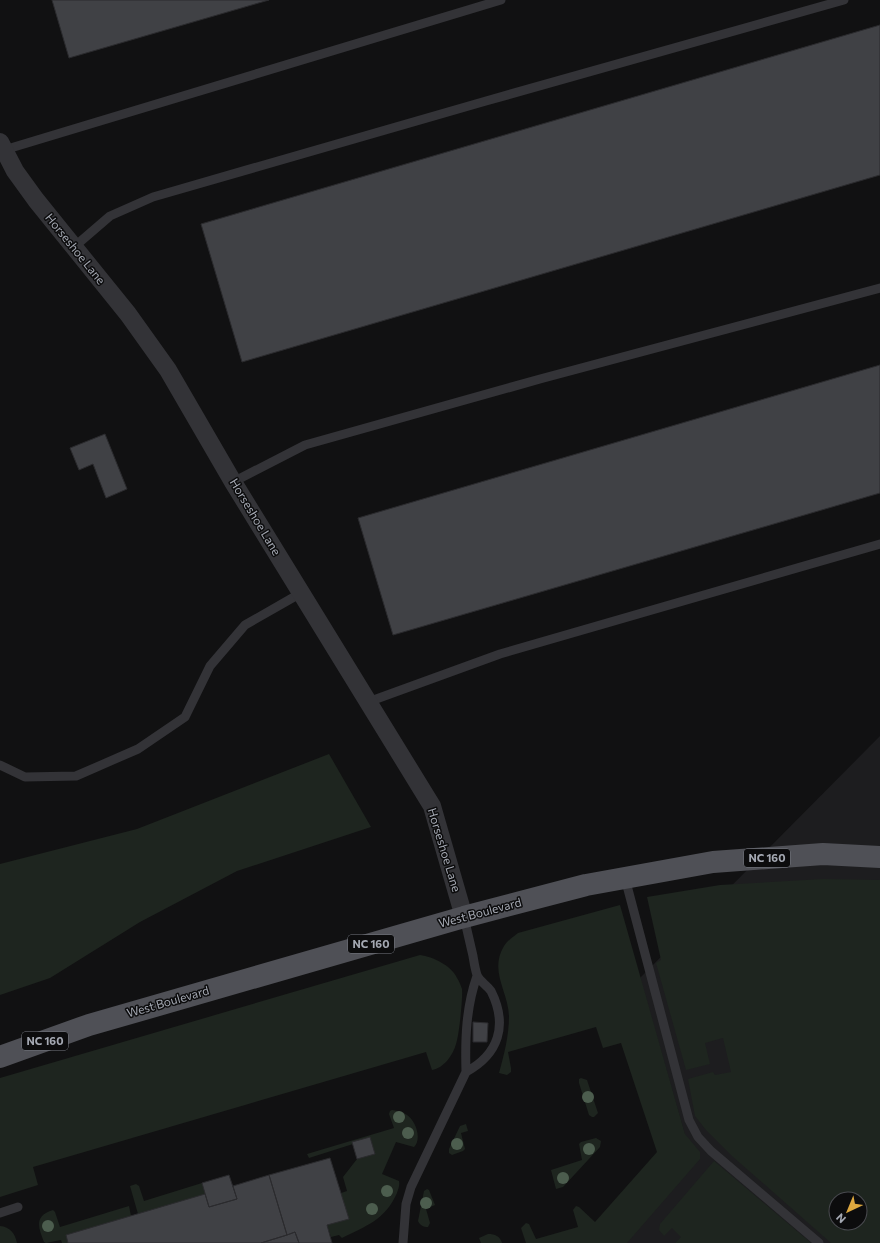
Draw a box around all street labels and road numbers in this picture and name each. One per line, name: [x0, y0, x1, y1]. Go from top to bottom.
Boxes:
street label: Horseshoe Lane: [43, 210, 109, 287]
street label: Horseshoe Lane: [227, 476, 284, 557]
street label: Horseshoe Lane: [426, 806, 464, 893]
road number: NC 160: [744, 849, 790, 867]
street label: West Boulevard: [437, 894, 523, 930]
road number: NC 160: [348, 935, 394, 953]
street label: West Boulevard: [125, 983, 211, 1019]
road number: NC 160: [22, 1032, 68, 1050]

